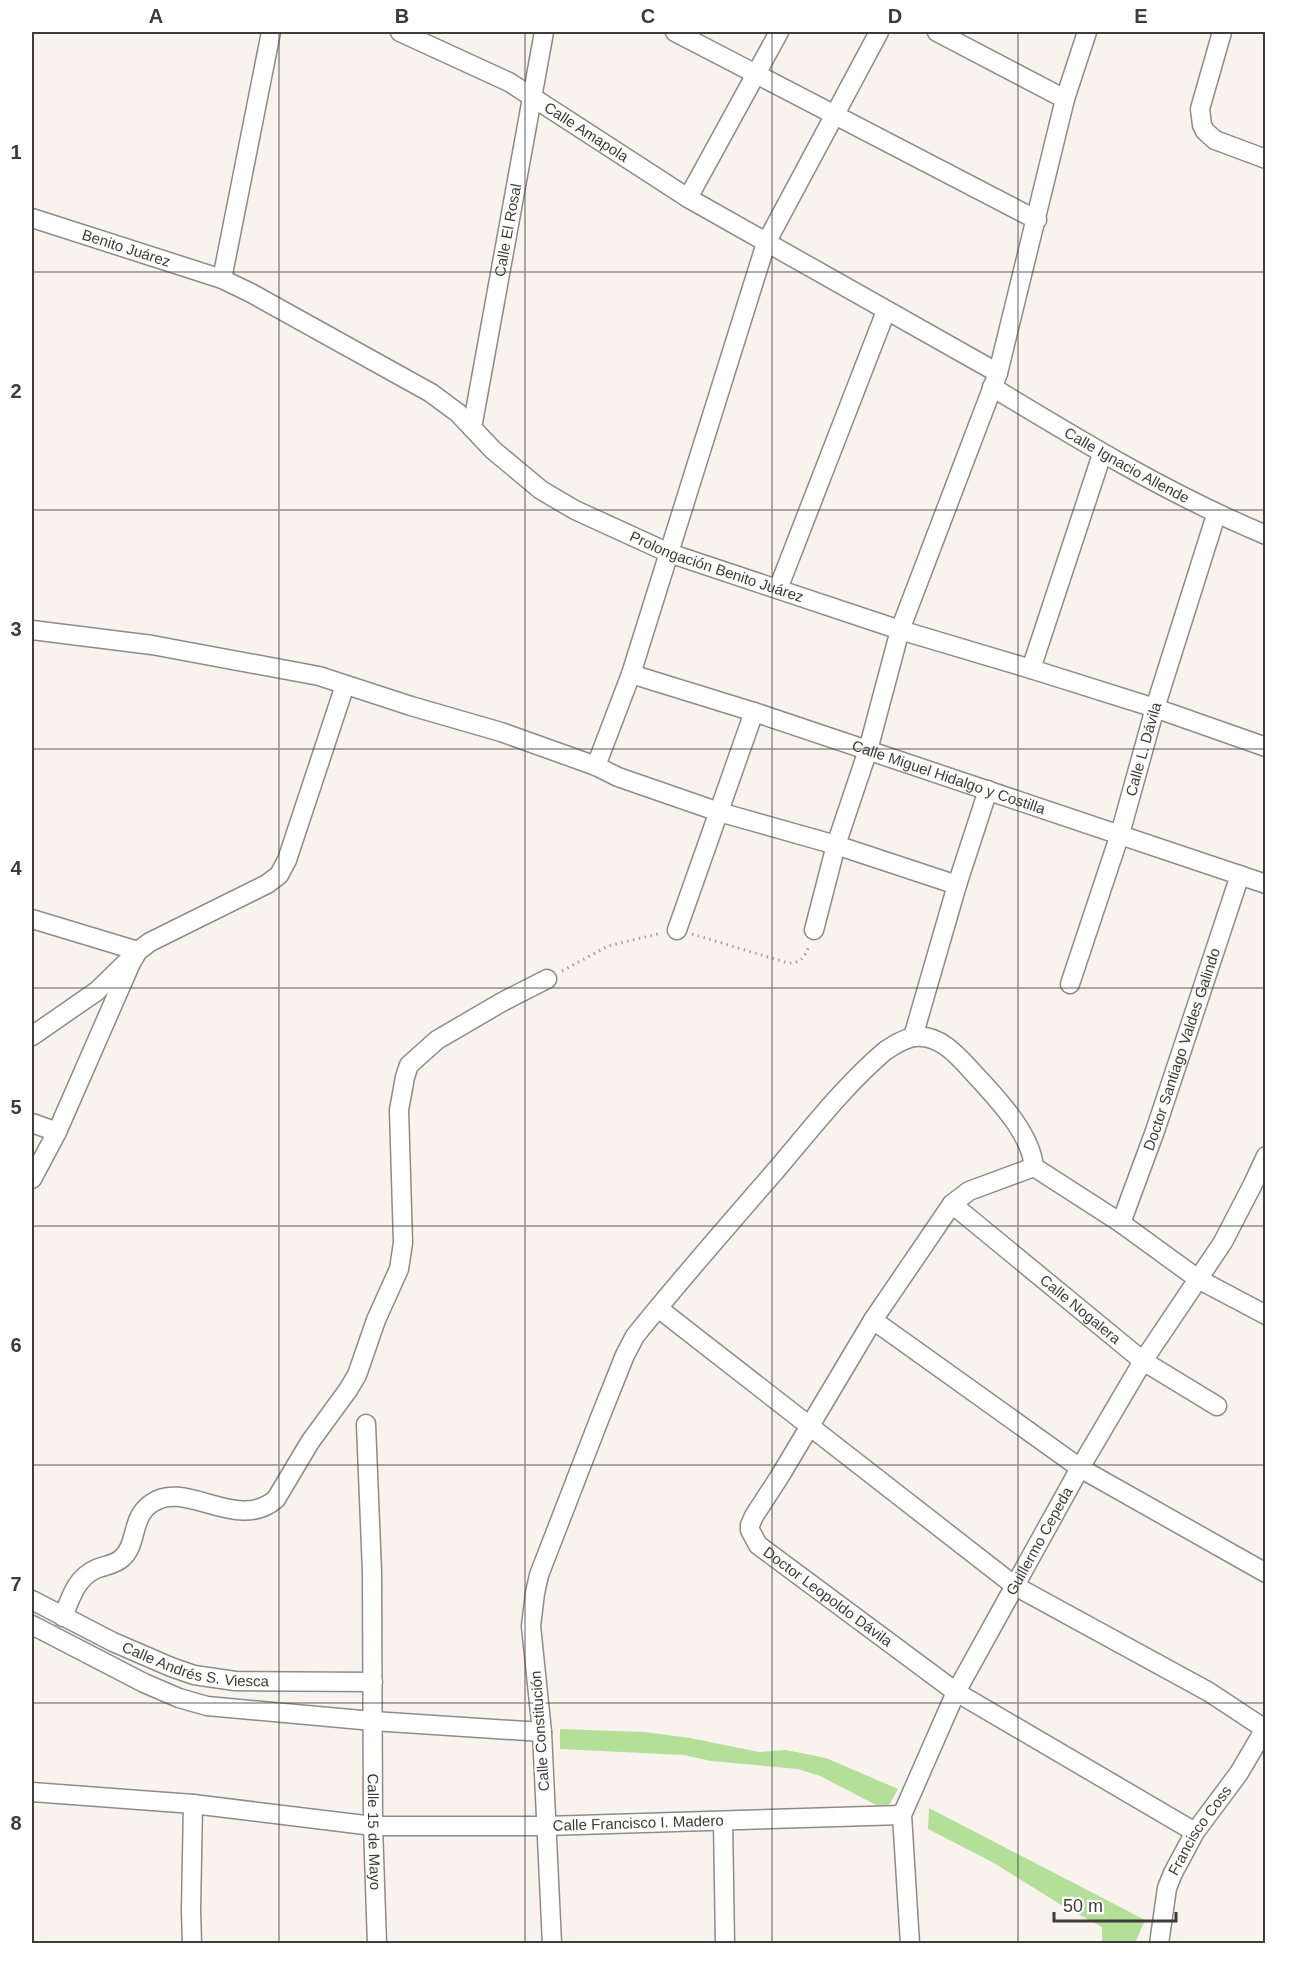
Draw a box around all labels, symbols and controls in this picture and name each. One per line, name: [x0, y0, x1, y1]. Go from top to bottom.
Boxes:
text: A: [149, 5, 163, 27]
text: B: [395, 5, 409, 27]
text: C: [641, 5, 655, 27]
text: D: [888, 5, 902, 27]
text: E: [1134, 5, 1148, 27]
street label: Calle Amapola: [541, 98, 632, 165]
text: 1: [10, 141, 22, 163]
street label: Calle El Rosal: [491, 182, 524, 278]
street label: Benito Juárez: [80, 226, 173, 270]
text: 2: [10, 380, 22, 402]
street label: Calle Ignacio Allende: [1062, 424, 1192, 506]
street label: Prolongación Benito Juárez: [627, 527, 806, 605]
text: 3: [10, 618, 22, 640]
street label: Calle L. Dávila: [1122, 699, 1164, 798]
street label: Calle Miguel Hidalgo y Costilla: [850, 737, 1048, 817]
text: 4: [10, 857, 22, 879]
street label: Doctor Santiago Valdes Galindo: [1140, 946, 1223, 1153]
text: 5: [10, 1096, 22, 1118]
street label: Calle Nogalera: [1037, 1271, 1125, 1348]
text: 6: [10, 1334, 22, 1356]
street label: Guillermo Cepeda: [1002, 1483, 1076, 1598]
street label: Doctor Leopoldo Dávila: [760, 1543, 896, 1650]
text: 7: [10, 1573, 22, 1595]
street label: Calle Andrés S. Viesca: [120, 1638, 270, 1689]
street label: Calle Constitución: [527, 1670, 552, 1792]
street label: Calle 15 de Mayo: [365, 1773, 384, 1891]
street label: Francisco Coss: [1164, 1782, 1235, 1878]
text: 8: [10, 1812, 22, 1834]
street label: Calle Francisco I. Madero: [552, 1812, 724, 1834]
scale bar: [1054, 1885, 1176, 1923]
text: 50 m: [1063, 1896, 1103, 1916]

